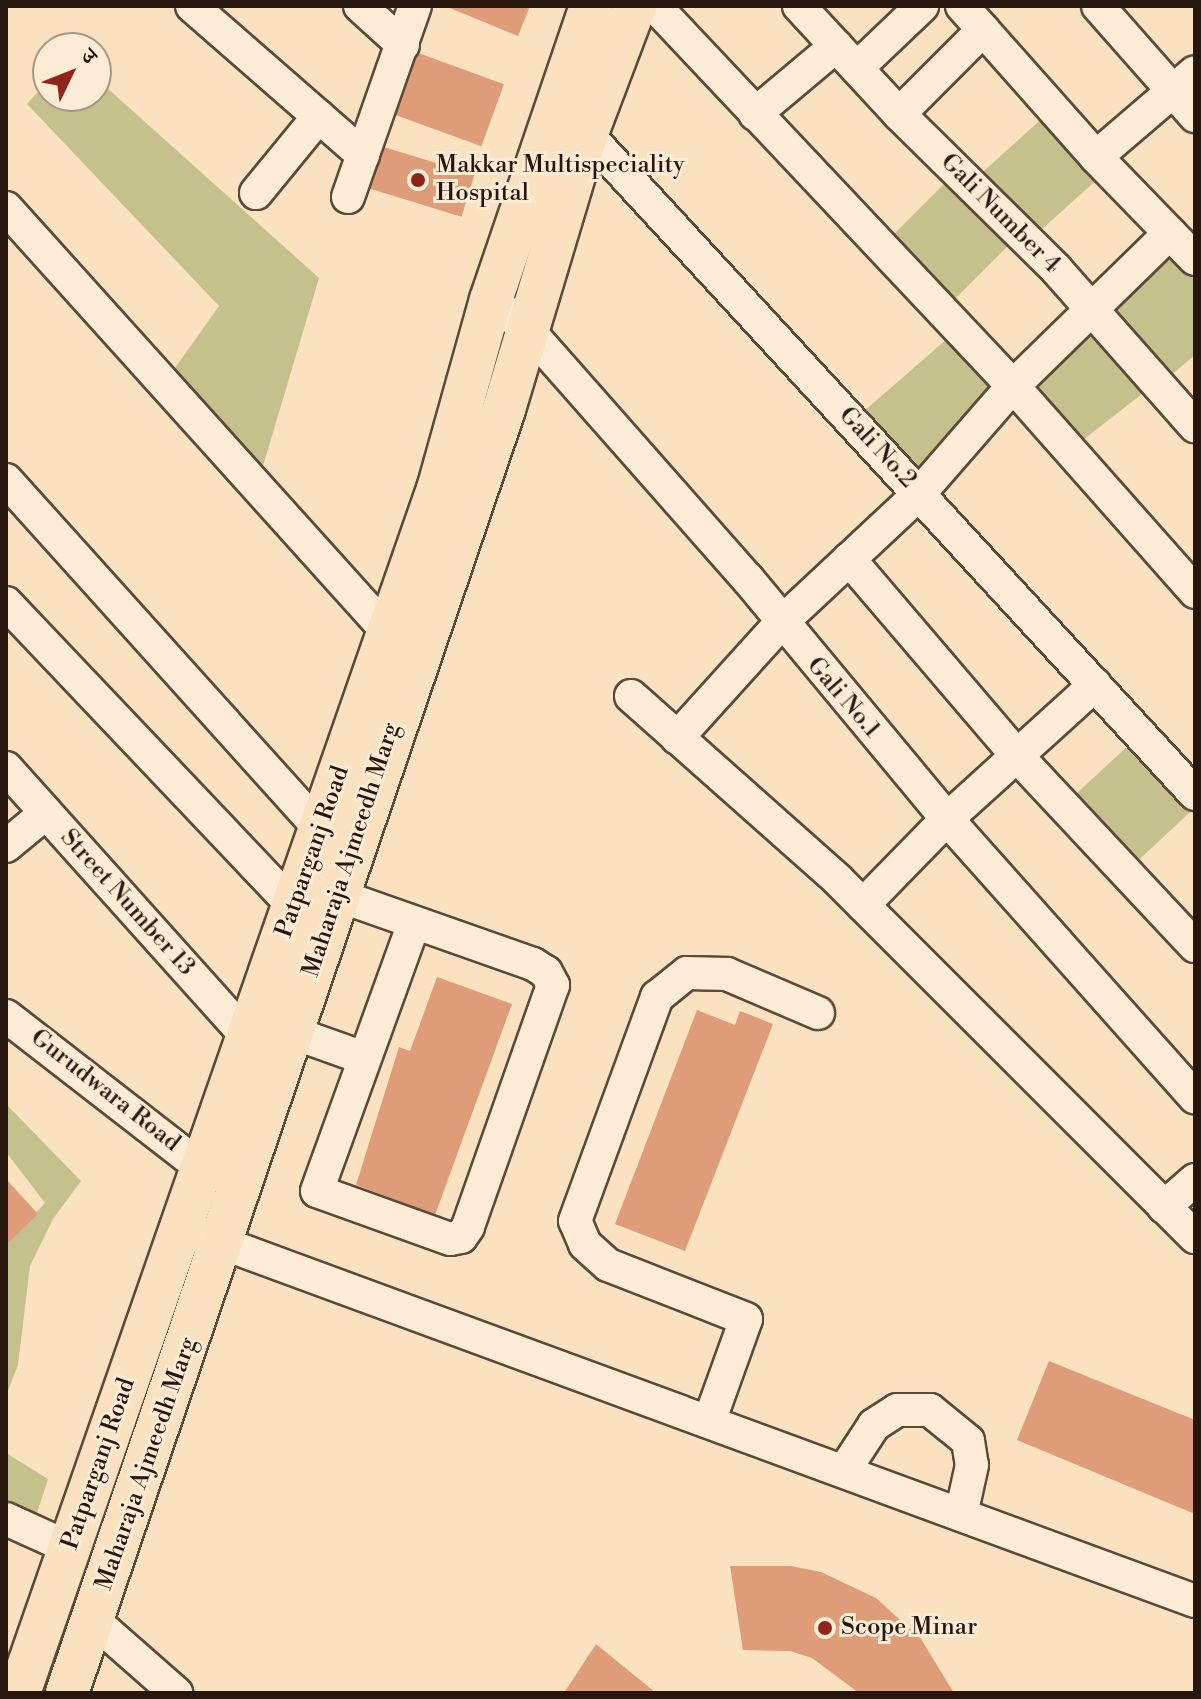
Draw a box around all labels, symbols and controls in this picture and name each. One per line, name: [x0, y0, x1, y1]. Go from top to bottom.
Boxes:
north arrow: [32, 32, 112, 112]
text: उ: [75, 43, 102, 70]
street label: Gali Number 4: [934, 148, 1066, 280]
place label: Makkar Multispeciality Hospital: [436, 152, 685, 208]
marker: Makkar Multispeciality Hospital: [407, 169, 429, 191]
street label: Gali No.2: [832, 402, 922, 494]
street label: Gali No.1: [800, 652, 886, 744]
street label: Maharaja Ajmeedh Marg: [297, 719, 407, 981]
street label: Patparganj Road: [270, 762, 356, 942]
street label: Street Number 13: [54, 824, 200, 982]
street label: Gurudwara Road: [24, 1024, 186, 1158]
street label: Maharaja Ajmeedh Marg: [90, 1334, 204, 1594]
street label: Patparganj Road: [56, 1374, 142, 1554]
place label: Scope Minar: [841, 1614, 977, 1642]
marker: Scope Minar: [816, 1619, 834, 1637]

